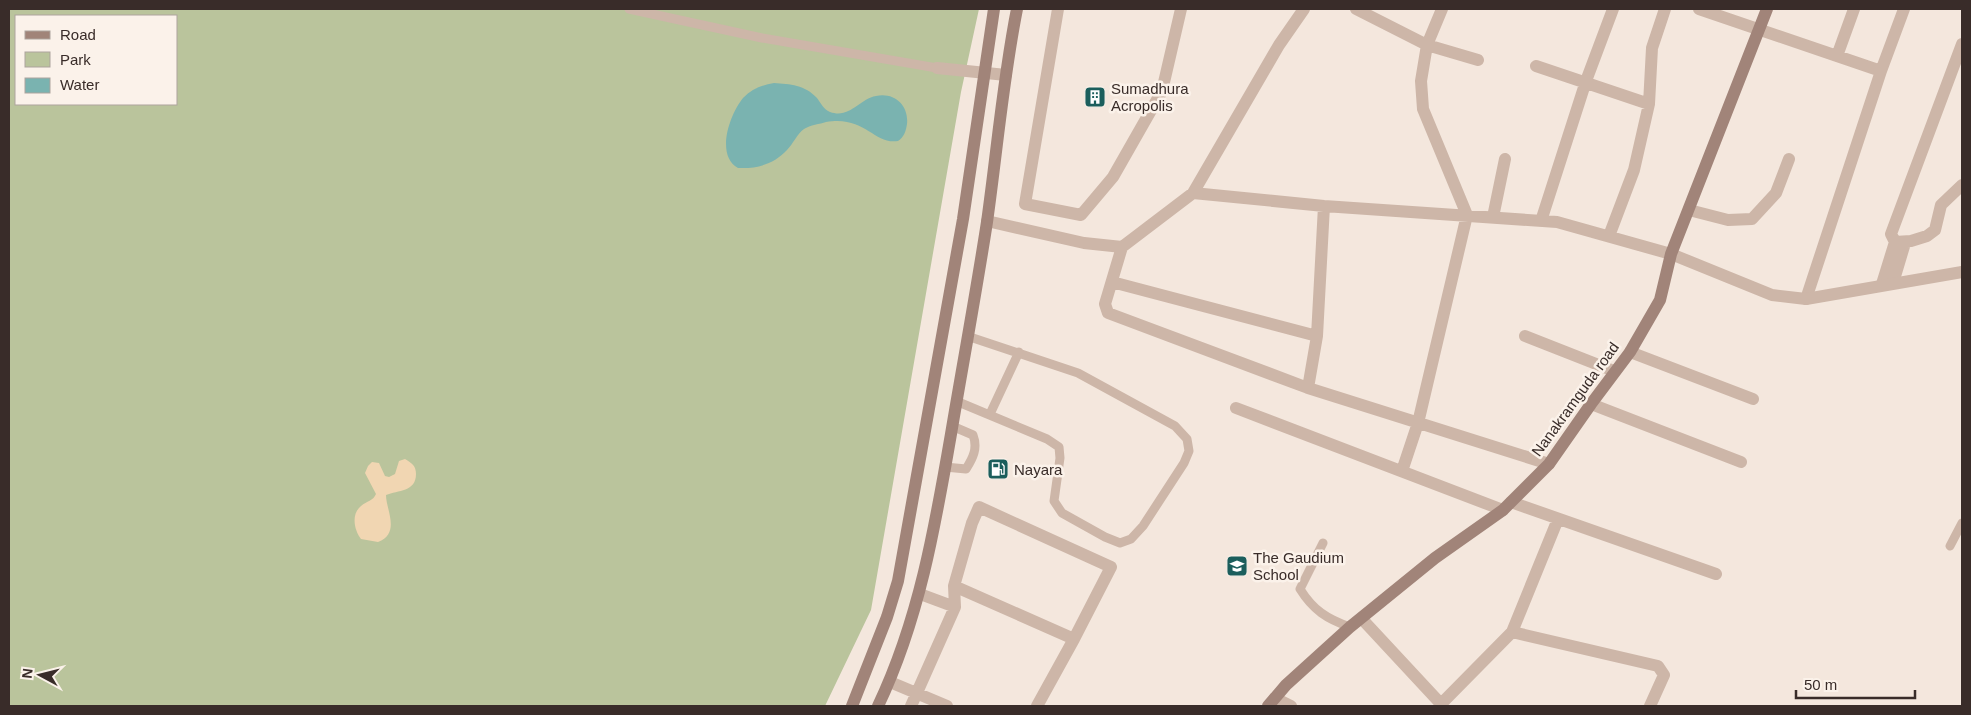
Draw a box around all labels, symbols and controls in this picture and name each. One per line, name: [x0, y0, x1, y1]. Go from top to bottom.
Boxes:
legend: [15, 15, 178, 105]
text: Road: [60, 26, 96, 43]
text: Park: [60, 51, 91, 68]
text: Water: [60, 76, 99, 93]
place label: Sumadhura Acropolis: [1111, 80, 1189, 114]
building icon: Sumadhura Acropolis: [1083, 85, 1107, 109]
street label: Nanakramguda road: [1528, 339, 1622, 459]
fuel station icon: Nayara: [986, 457, 1010, 481]
place label: Nayara: [1014, 461, 1063, 478]
place label: The Gaudium School: [1253, 549, 1344, 583]
school or university icon: The Gaudium School: [1225, 554, 1249, 578]
north arrow: [15, 650, 65, 700]
text: N: [19, 667, 36, 679]
scale bar: [1796, 668, 1915, 700]
text: 50 m: [1804, 676, 1837, 693]

